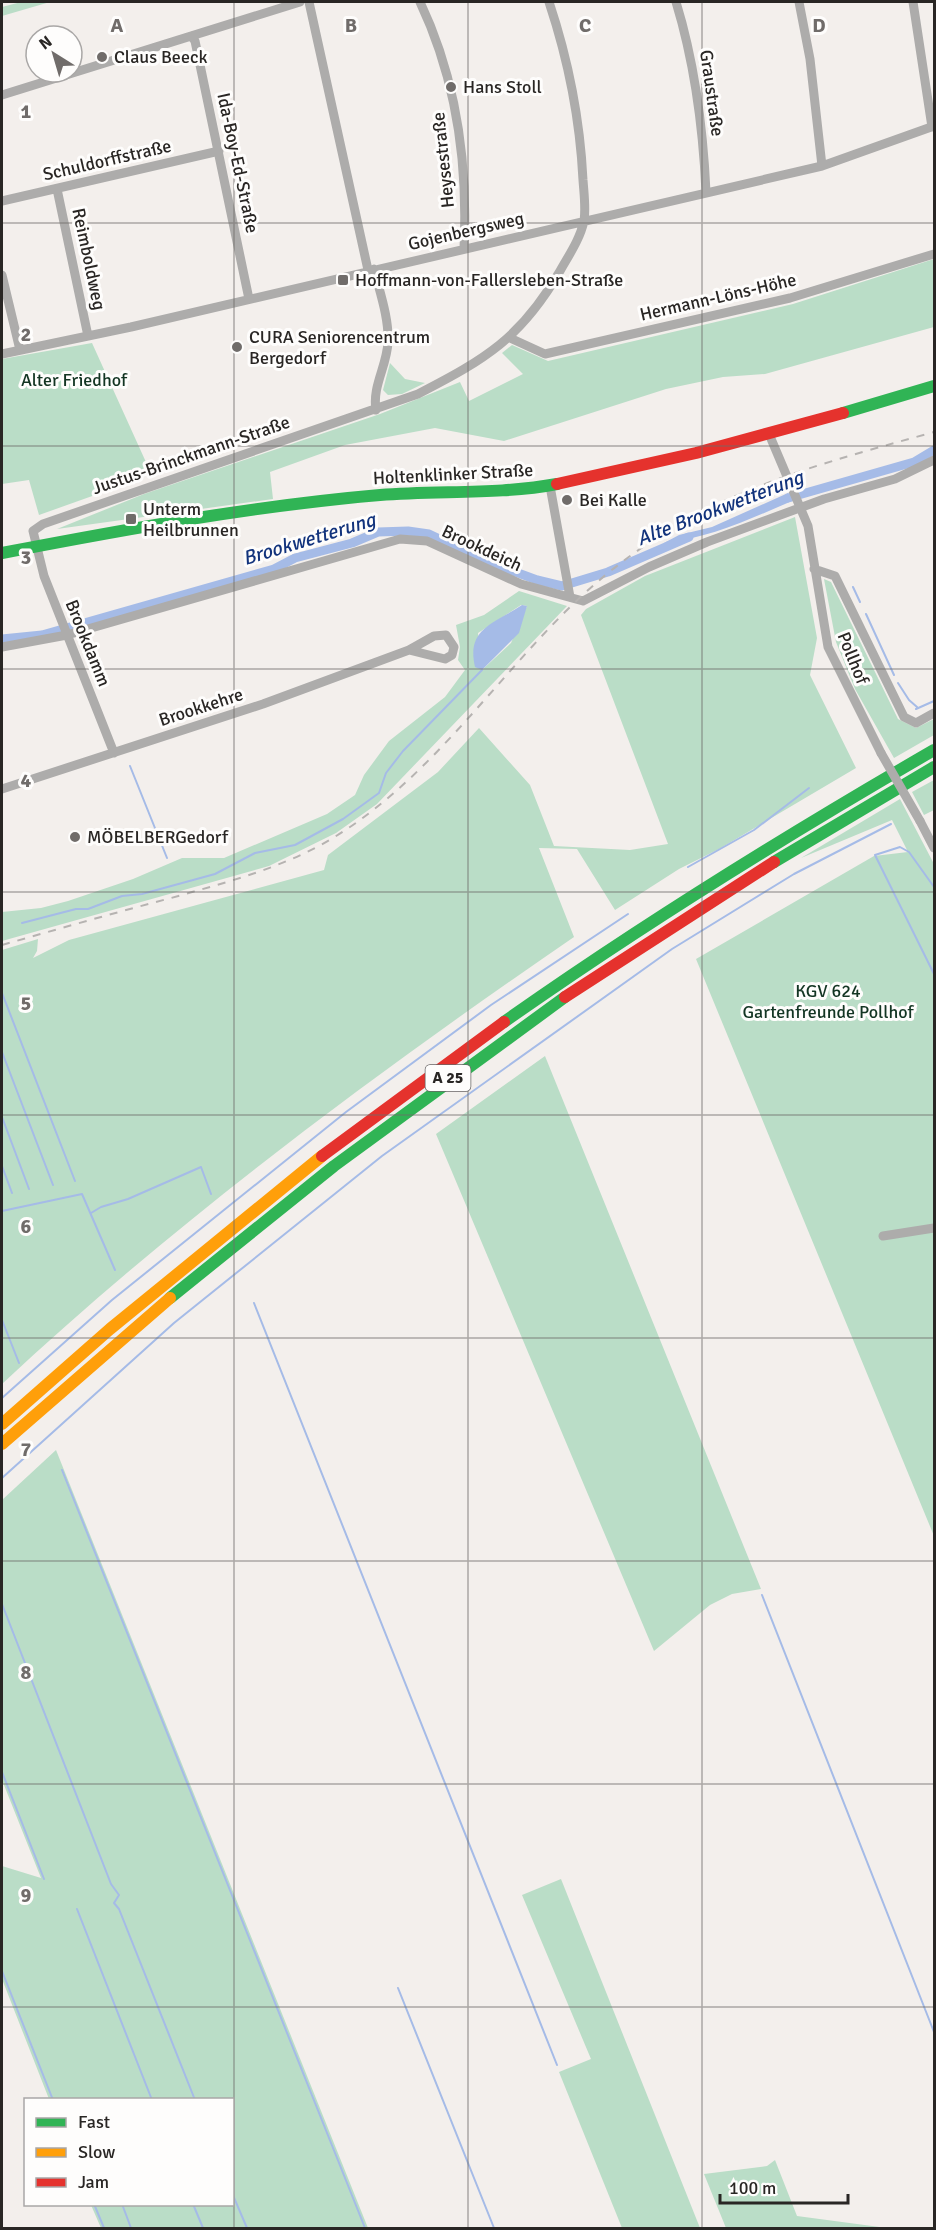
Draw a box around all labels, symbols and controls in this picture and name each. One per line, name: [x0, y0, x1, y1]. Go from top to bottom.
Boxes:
text: A: [111, 13, 124, 38]
text: B: [345, 13, 357, 38]
text: C: [579, 13, 591, 38]
text: D: [812, 13, 826, 38]
north arrow: [24, 24, 84, 84]
text: N: [35, 31, 56, 54]
place label: Claus Beeck: [114, 46, 207, 68]
street label: Graustraße: [695, 48, 729, 138]
marker: Claus Beeck: [95, 50, 109, 64]
place label: Hans Stoll: [463, 76, 542, 98]
marker: Hans Stoll: [444, 80, 458, 94]
street label: Ida-Boy-Ed-Straße: [212, 91, 264, 235]
text: 1: [21, 99, 32, 124]
street label: Heysestraße: [427, 111, 459, 209]
street label: Schuldorffstraße: [41, 135, 173, 185]
street label: Reimboldweg: [67, 206, 111, 312]
street label: Gojenbergsweg: [406, 207, 526, 255]
street label: Hermann-Löns-Höhe: [638, 268, 798, 326]
place label: Hoffmann-von-Fallersleben-Straße: [355, 269, 623, 291]
marker: Hoffmann-von-Fallersleben-Straße: [336, 273, 350, 287]
text: 2: [21, 322, 31, 347]
place label: CURA Seniorencentrum Bergedorf: [249, 326, 430, 369]
marker: CURA Seniorencentrum Bergedorf: [230, 340, 244, 354]
park label: Alter Friedhof: [21, 369, 128, 391]
street label: Justus-Brinckmann-Straße: [89, 411, 293, 499]
street label: Holtenklinker Straße: [372, 459, 534, 489]
water label: Alte Brookwetterung: [633, 464, 808, 551]
place label: Bei Kalle: [579, 489, 647, 511]
marker: Bei Kalle: [560, 493, 574, 507]
place label: Unterm Heilbrunnen: [143, 498, 239, 541]
water label: Brookwetterung: [240, 507, 380, 571]
marker: Unterm Heilbrunnen: [124, 512, 138, 526]
street label: Brookdeich: [438, 520, 526, 576]
text: 3: [21, 545, 31, 570]
street label: Brookdamm: [61, 596, 115, 690]
street label: Pollhof: [833, 629, 874, 688]
street label: Brookkehre: [156, 683, 246, 731]
text: 4: [21, 768, 32, 793]
place label: MÖBELBERGedorf: [87, 826, 229, 848]
marker: MÖBELBERGedorf: [68, 830, 82, 844]
park label: KGV 624 Gartenfreunde Pollhof: [743, 980, 914, 1023]
text: 5: [21, 991, 31, 1016]
road number: A 25: [426, 1065, 470, 1091]
text: 6: [21, 1214, 32, 1239]
text: 7: [21, 1437, 32, 1462]
text: 8: [21, 1660, 32, 1685]
text: 9: [21, 1883, 32, 1908]
legend: [24, 2098, 234, 2206]
text: Fast: [78, 2111, 110, 2133]
text: Slow: [78, 2141, 115, 2163]
scale bar: [720, 2167, 848, 2205]
text: Jam: [78, 2171, 109, 2193]
text: 100 m: [729, 2177, 776, 2199]

